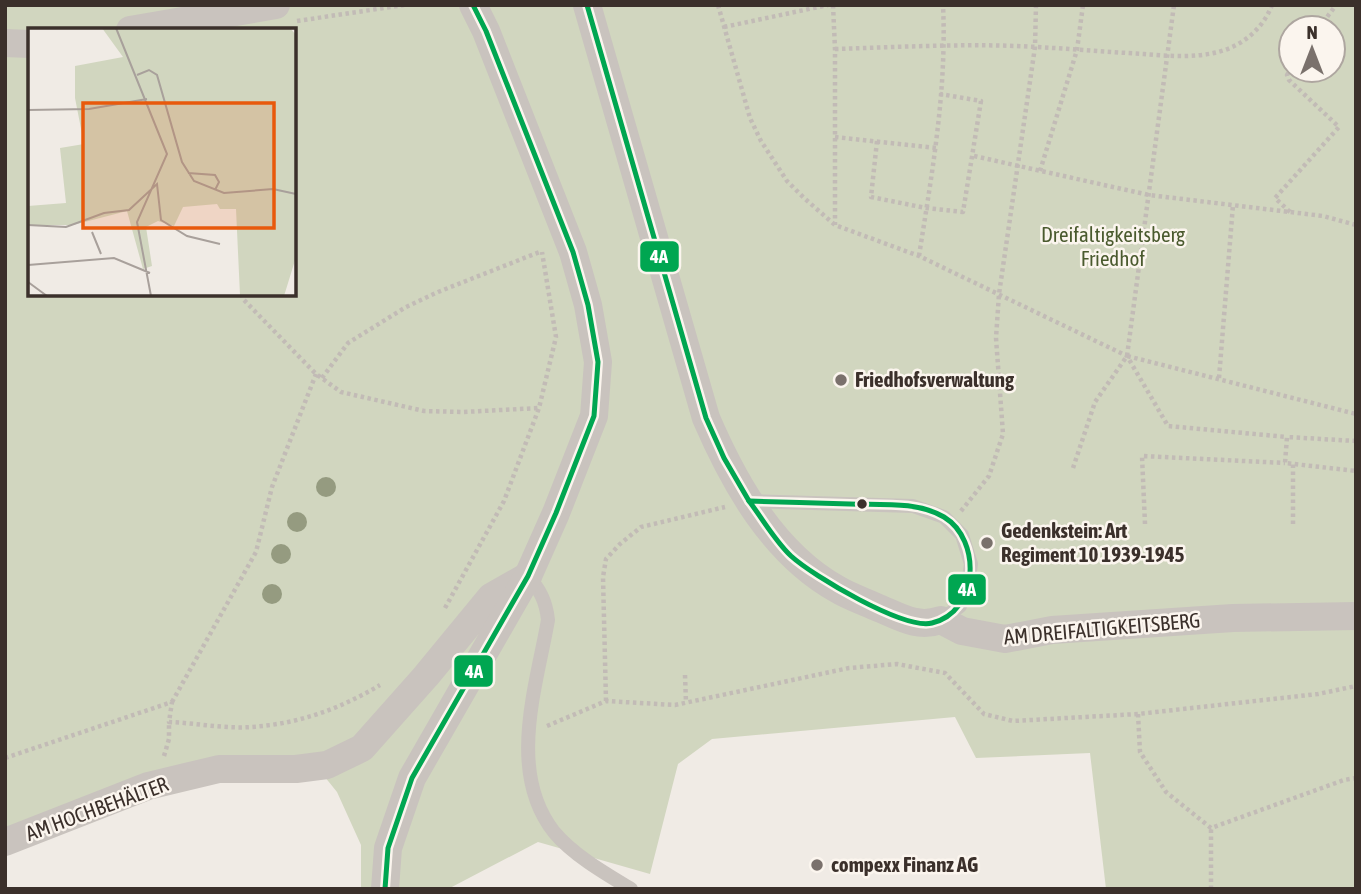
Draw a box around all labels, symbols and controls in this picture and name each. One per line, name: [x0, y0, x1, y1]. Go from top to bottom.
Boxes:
north arrow: [1277, 14, 1347, 84]
text: N: [1306, 21, 1318, 43]
inset map: [28, 28, 296, 296]
park label: Dreifaltigkeitsberg Friedhof: [1041, 222, 1185, 270]
line badge: 4A: [639, 240, 680, 273]
text: 4A: [649, 245, 669, 267]
place label: Friedhofsverwaltung: [855, 367, 1015, 391]
marker: Friedhofsverwaltung: [833, 372, 849, 388]
unlabelled marker: [855, 497, 869, 511]
place label: Gedenkstein: Art Regiment 10 1939-1945: [1001, 518, 1185, 566]
marker: Gedenkstein: Art Regiment 10 1939-1945: [979, 535, 995, 551]
line badge: 4A: [947, 573, 987, 606]
text: 4A: [957, 578, 977, 600]
street label: AM DREIFALTIGKEITSBERG: [1003, 607, 1201, 649]
line badge: 4A: [453, 654, 494, 688]
text: 4A: [464, 660, 484, 682]
street label: AM HOCHBEHÄLTER: [22, 771, 172, 845]
place label: compexx Finanz AG: [831, 852, 978, 876]
marker: compexx Finanz AG: [809, 857, 825, 873]

